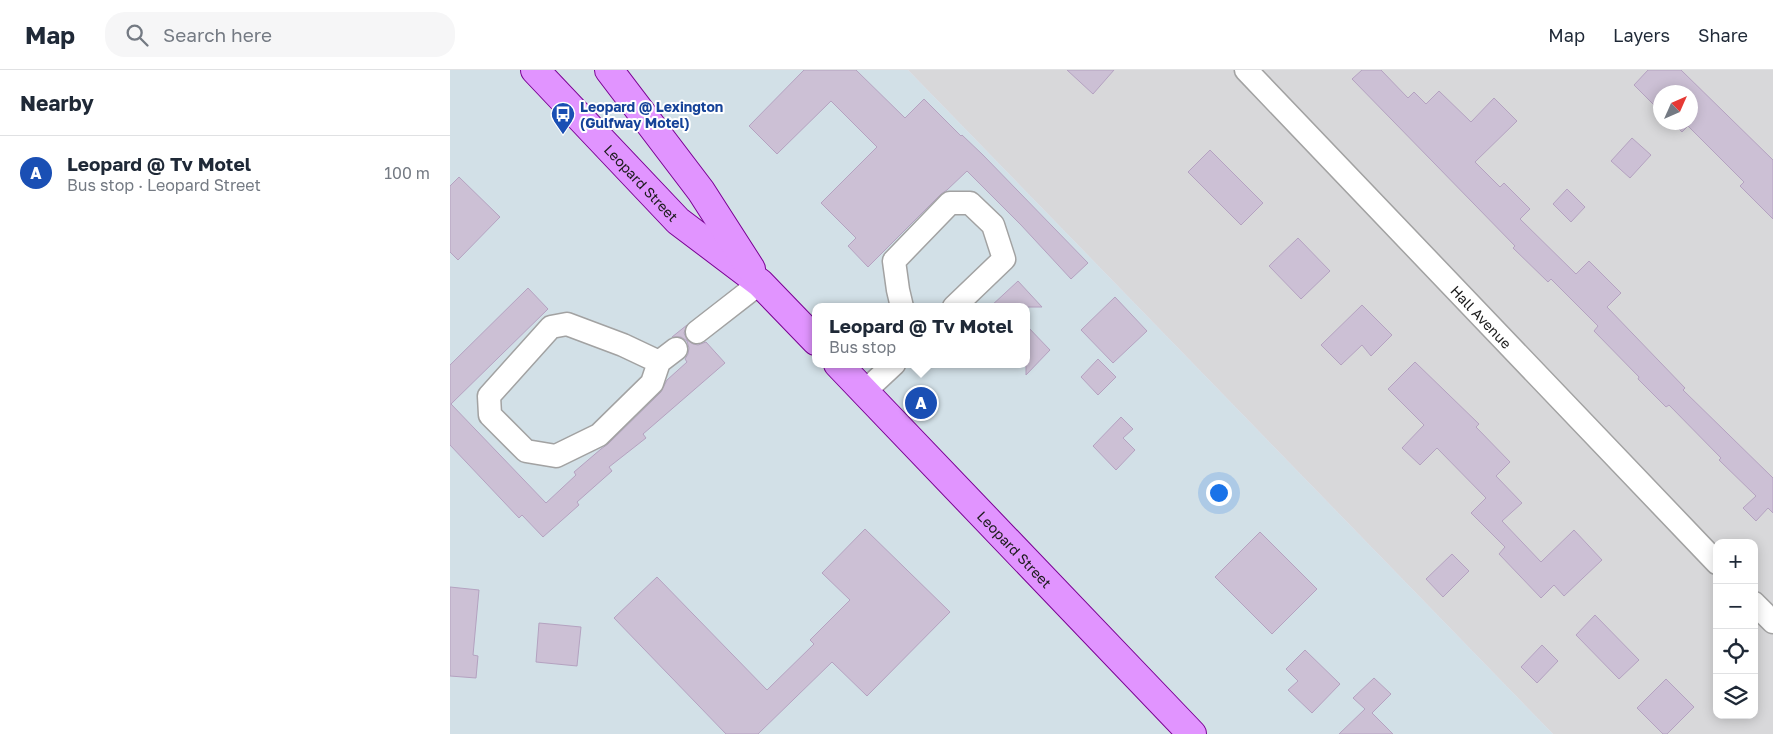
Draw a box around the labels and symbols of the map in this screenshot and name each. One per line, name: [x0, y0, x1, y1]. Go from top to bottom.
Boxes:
north arrow: [1653, 85, 1698, 130]
place label: Leopard @ Lexington (Gulfway Motel): [580, 98, 723, 131]
bus stop icon: Leopard @ Lexington (Gulfway Motel): [550, 101, 576, 135]
street label: Leopard Street: [601, 140, 682, 225]
street label: Hall Avenue: [1448, 282, 1516, 352]
pin: A: [905, 384, 937, 422]
your location: [1206, 480, 1232, 506]
street label: Leopard Street: [974, 507, 1056, 591]

